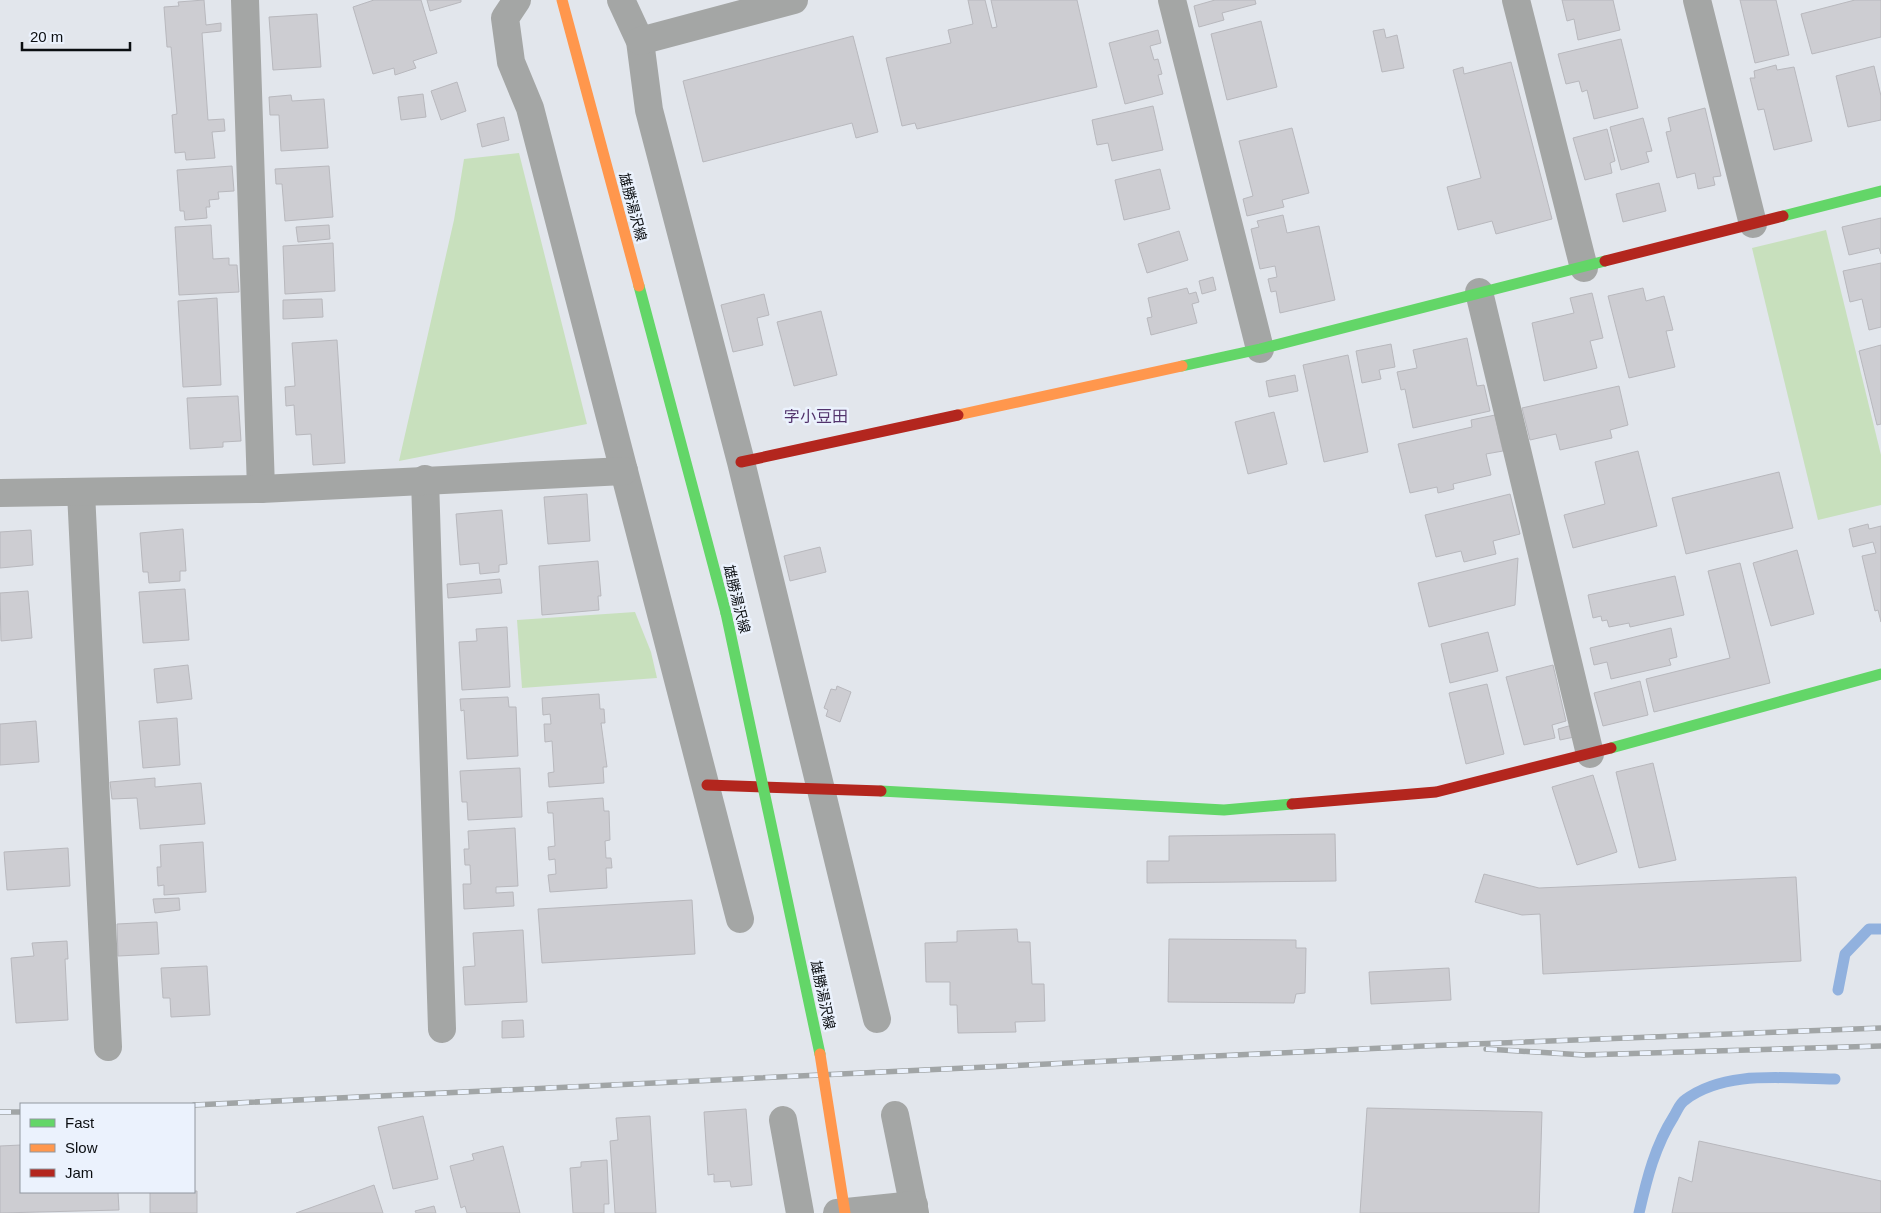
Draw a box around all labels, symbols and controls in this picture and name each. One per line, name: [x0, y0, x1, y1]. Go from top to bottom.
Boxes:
scale bar: [22, 20, 130, 52]
text: 20 m: [30, 28, 63, 45]
street label: 雄勝湯沢線: [616, 171, 650, 243]
district label: 字小豆田: [784, 408, 848, 425]
street label: 雄勝湯沢線: [721, 563, 753, 635]
street label: 雄勝湯沢線: [808, 959, 838, 1031]
legend: [20, 1103, 195, 1193]
text: Fast: [65, 1114, 95, 1131]
text: Slow: [65, 1139, 98, 1156]
text: Jam: [65, 1164, 93, 1181]

